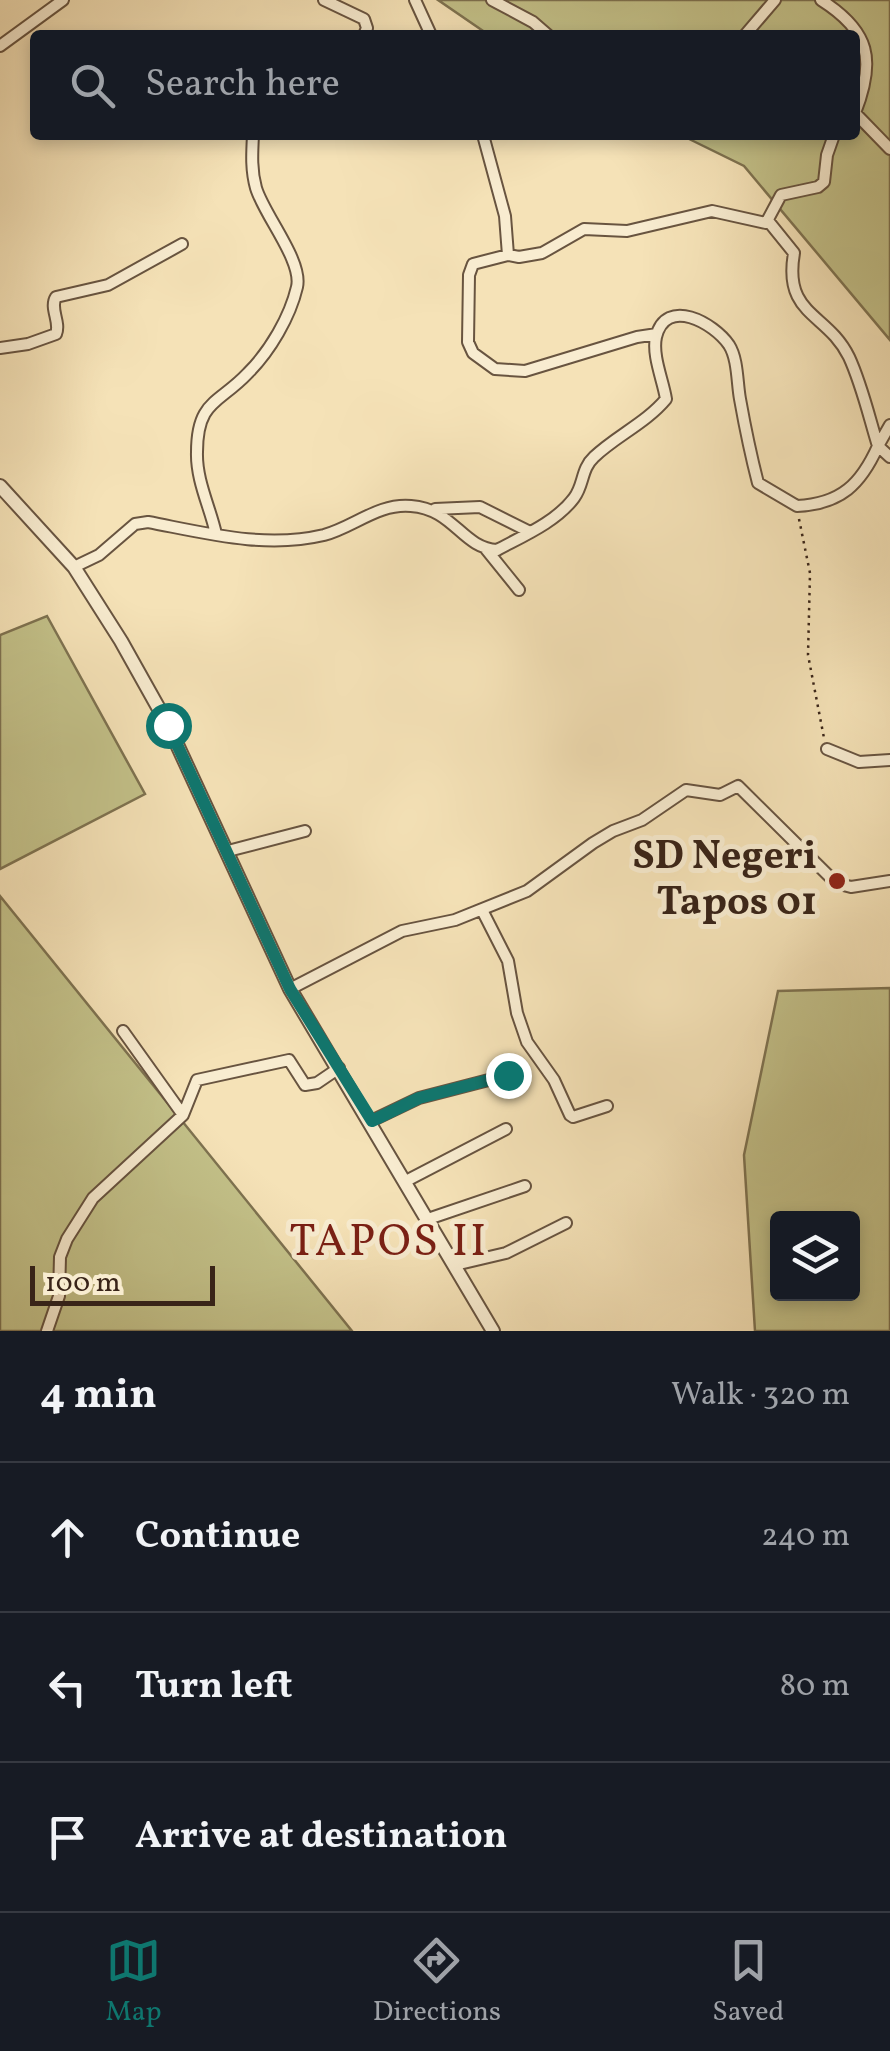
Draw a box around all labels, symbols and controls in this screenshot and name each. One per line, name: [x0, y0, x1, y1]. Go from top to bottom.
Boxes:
search box: [30, 30, 860, 140]
icon: search: [65, 58, 120, 113]
text: Search here: [145, 59, 340, 112]
route start: [146, 703, 192, 749]
place label: SD Negeri Tapos 01: [632, 830, 817, 932]
marker: SD Negeri Tapos 01: [826, 870, 848, 892]
route end: [486, 1053, 532, 1099]
map controls: [770, 1211, 860, 1301]
button: layers: [770, 1211, 860, 1301]
district label: TAPOS II: [289, 1212, 489, 1275]
scale bar: [30, 1261, 215, 1306]
text: 100 m: [45, 1264, 120, 1303]
text: 4 min: [40, 1367, 157, 1426]
text: Walk · 320 m: [671, 1374, 850, 1418]
icon: ahead: [40, 1510, 95, 1565]
text: Continue: [135, 1511, 300, 1564]
text: 240 m: [761, 1515, 850, 1559]
icon: left: [40, 1660, 95, 1715]
text: Turn left: [135, 1661, 292, 1714]
text: 80 m: [780, 1665, 850, 1709]
icon: arrive: [40, 1810, 95, 1865]
text: Arrive at destination: [135, 1811, 508, 1864]
tab: Map: [106, 1933, 162, 2032]
tab: Directions: [373, 1933, 501, 2032]
tab: Saved: [712, 1933, 784, 2032]

